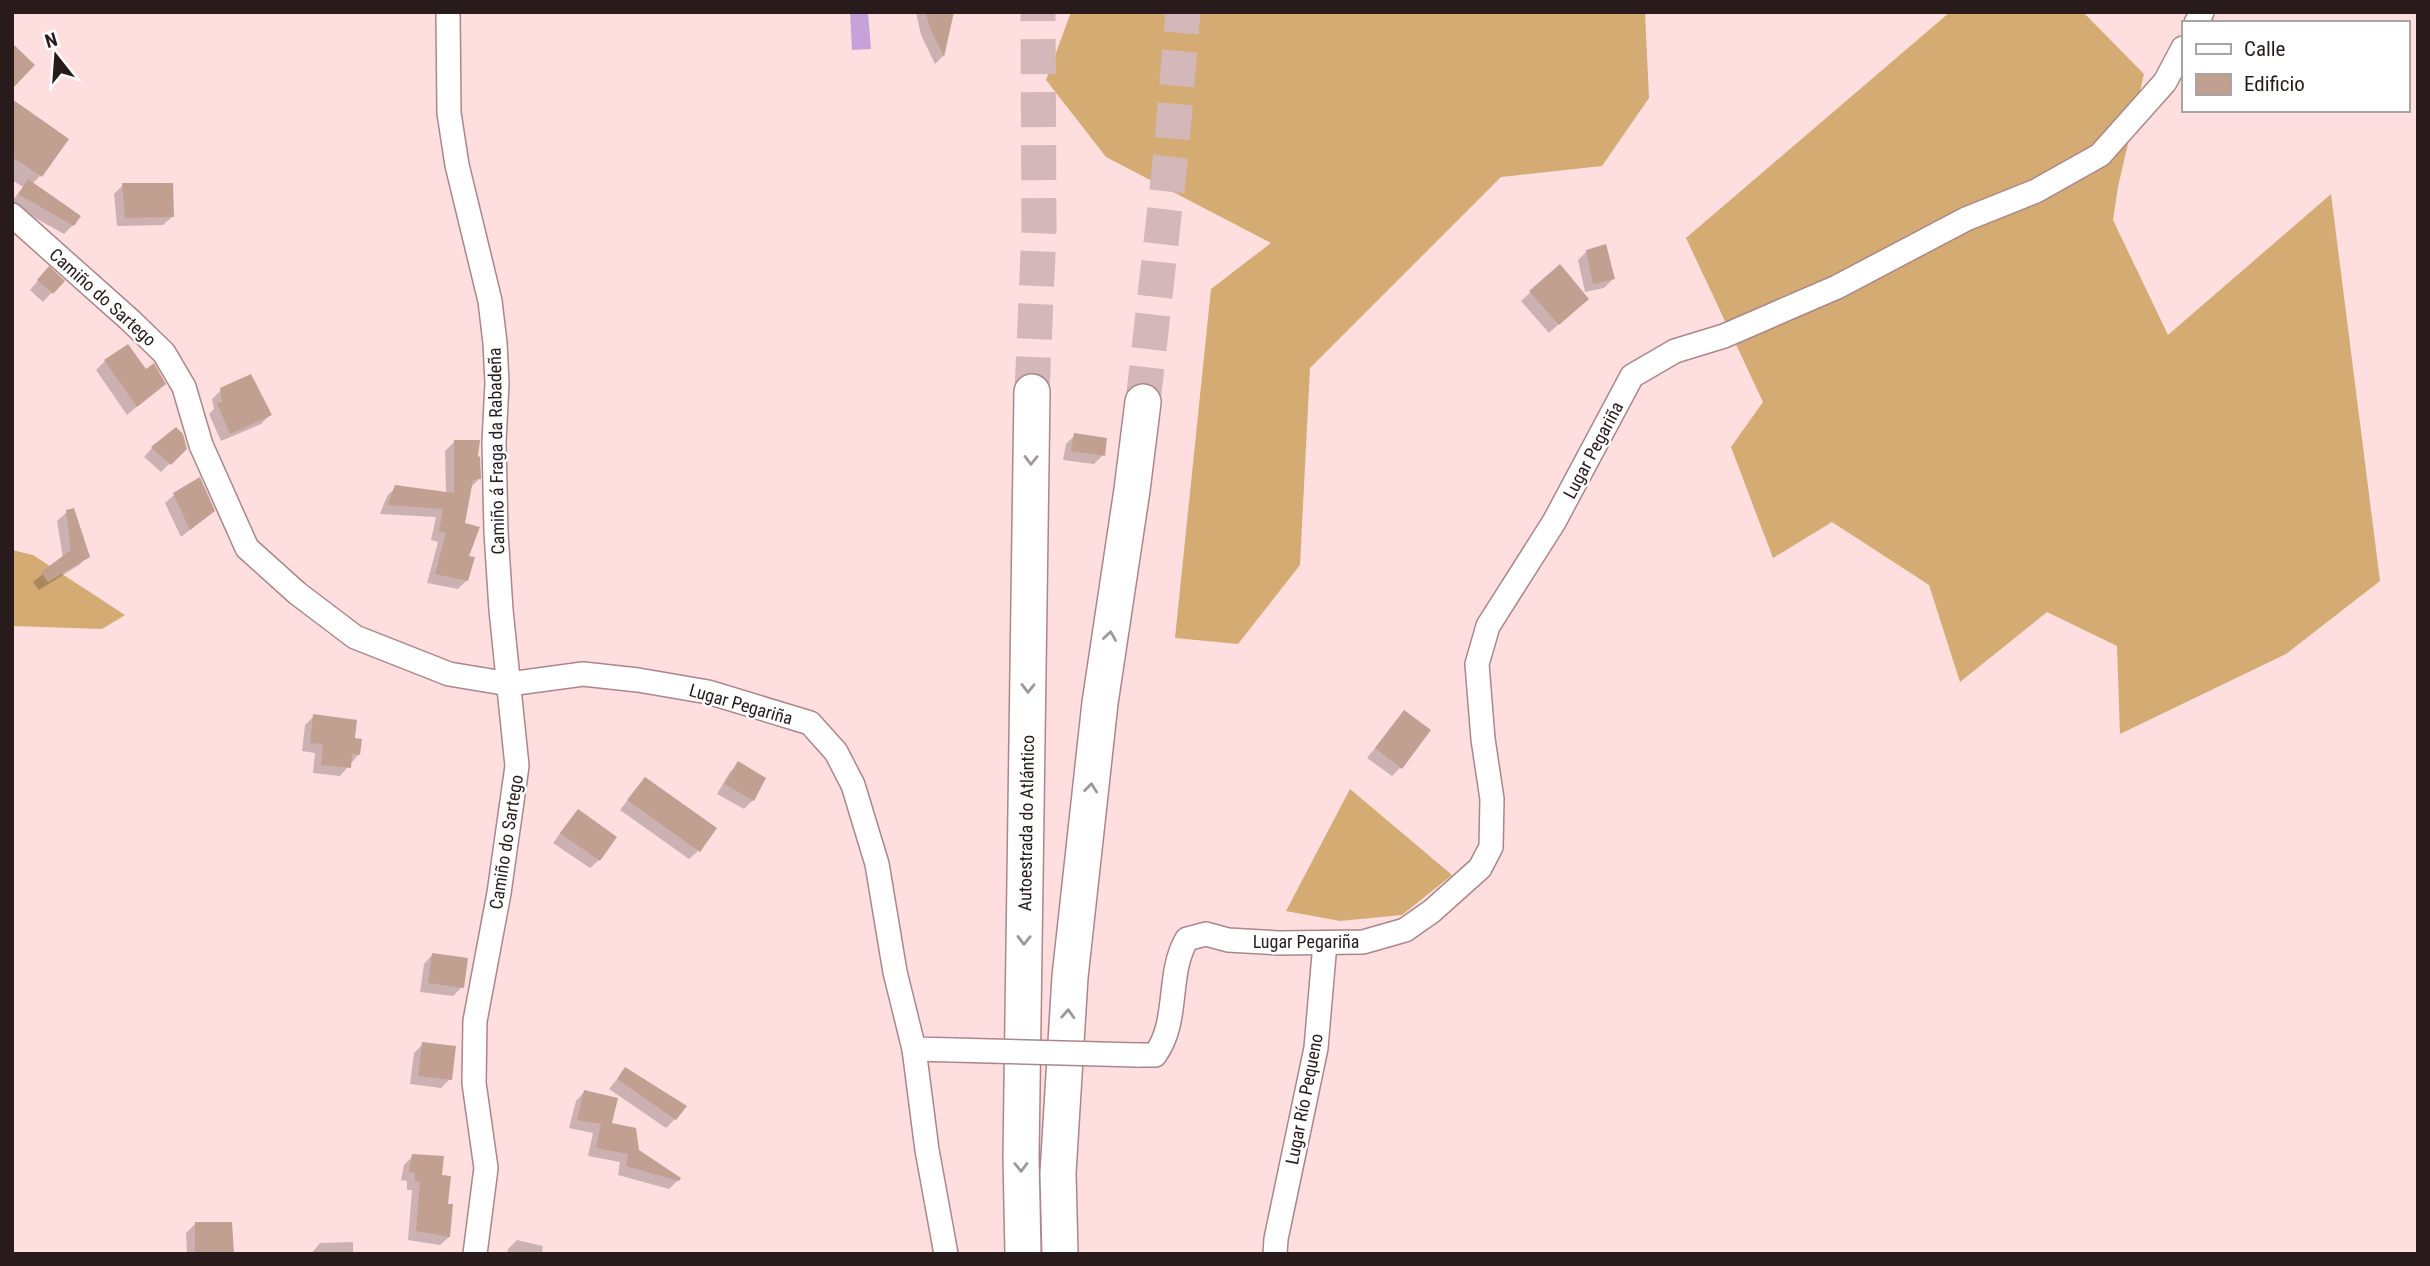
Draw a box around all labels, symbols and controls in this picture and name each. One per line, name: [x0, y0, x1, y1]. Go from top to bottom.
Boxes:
north arrow: [21, 21, 91, 91]
legend: [2182, 21, 2409, 112]
text: N: [42, 28, 60, 53]
text: Calle: [2244, 37, 2286, 61]
text: Edificio: [2244, 72, 2305, 96]
street label: Camiño do Sartego: [45, 244, 161, 350]
street label: Camiño á Fraga da Rabadeña: [484, 347, 508, 555]
street label: Lugar Pegariña: [1559, 398, 1627, 502]
one-way arrow: [1023, 456, 1039, 466]
one-way arrow: [1103, 630, 1118, 642]
street label: Lugar Pegariña: [687, 679, 795, 729]
one-way arrow: [1020, 683, 1036, 694]
street label: Autoestrada do Atlántico: [1014, 735, 1038, 911]
street label: Camiño do Sartego: [485, 773, 527, 911]
one-way arrow: [1083, 782, 1098, 793]
street label: Lugar Pegariña: [1253, 931, 1359, 952]
one-way arrow: [1016, 935, 1032, 946]
one-way arrow: [1060, 1009, 1075, 1020]
street label: Lugar Río Pequeno: [1281, 1032, 1327, 1166]
one-way arrow: [1014, 1162, 1029, 1173]

